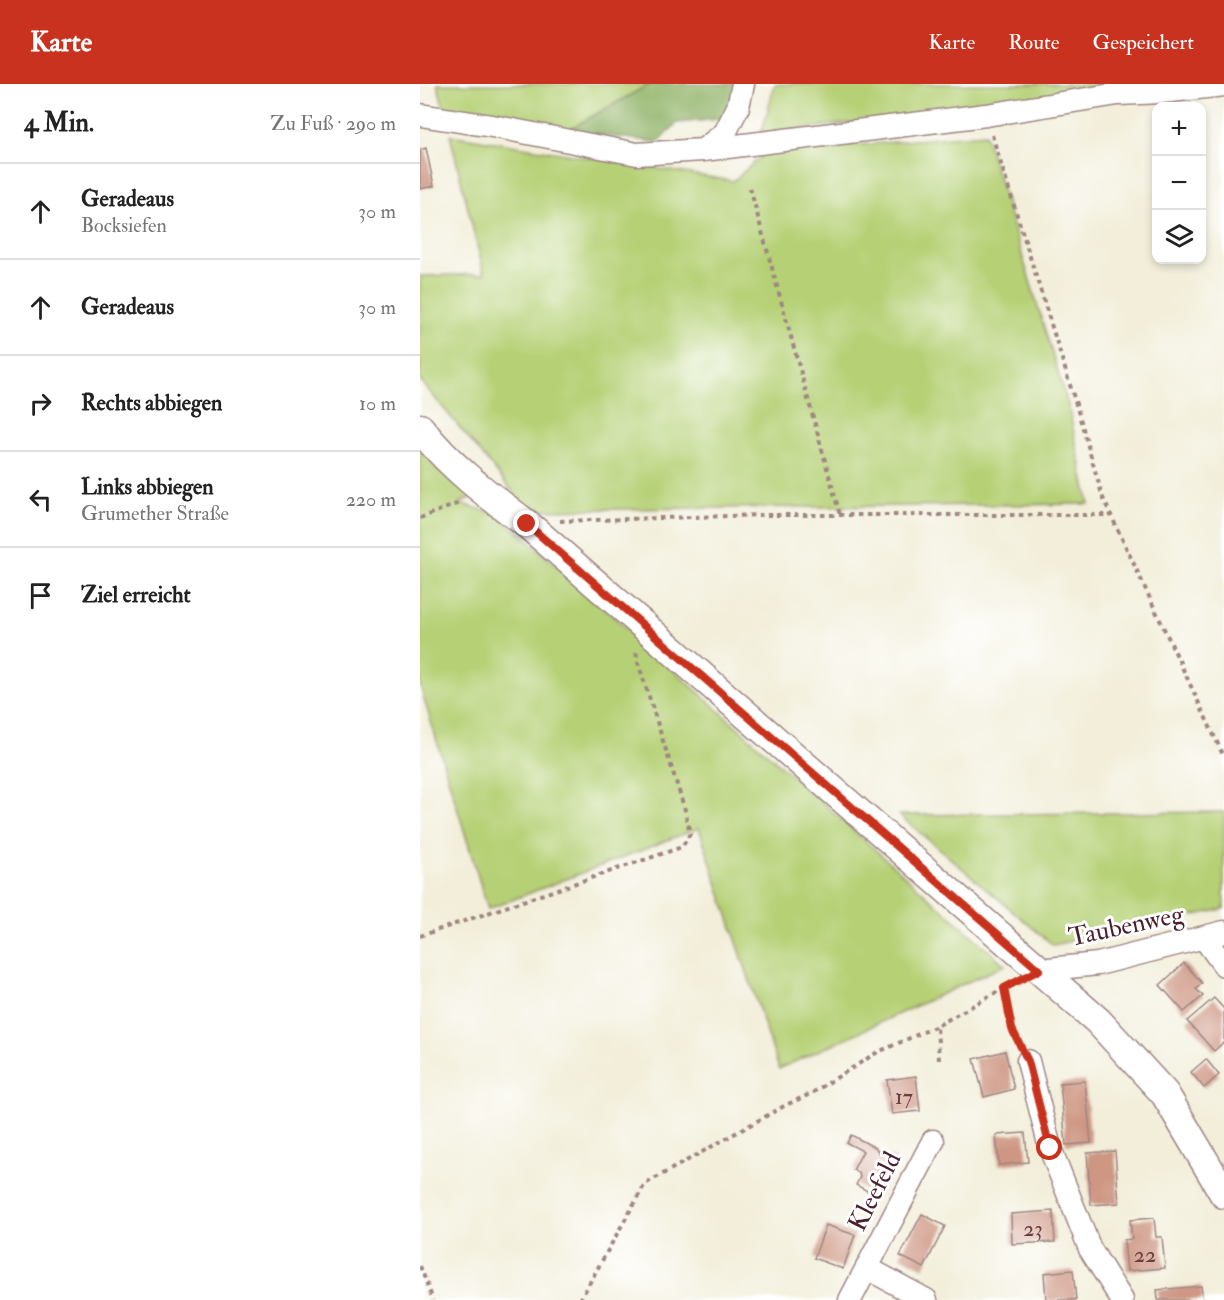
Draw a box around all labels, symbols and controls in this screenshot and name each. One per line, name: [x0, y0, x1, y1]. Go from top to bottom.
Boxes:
text: Karte: [30, 25, 92, 60]
text: Karte: [929, 29, 975, 56]
text: Route: [1008, 29, 1060, 56]
text: Gespeichert: [1093, 29, 1194, 56]
map controls: [1152, 102, 1206, 264]
button: +: [1152, 102, 1206, 156]
text: 4 Min.: [24, 107, 94, 139]
text: Zu Fuß · 290 m: [271, 111, 396, 136]
button: −: [1152, 156, 1206, 210]
text: Geradeaus: [81, 185, 174, 213]
icon: ahead: [24, 195, 57, 228]
text: 30 m: [358, 199, 396, 224]
button: layers: [1152, 210, 1206, 264]
text: Bocksiefen: [81, 213, 167, 238]
icon: ahead: [24, 291, 57, 324]
text: Geradeaus: [81, 293, 174, 321]
text: 30 m: [358, 295, 396, 320]
icon: right: [24, 387, 57, 420]
text: Rechts abbiegen: [81, 389, 222, 417]
text: 10 m: [359, 391, 396, 416]
text: Links abbiegen: [81, 473, 214, 501]
icon: left: [24, 483, 57, 516]
text: 220 m: [346, 487, 396, 512]
text: Grumether Straße: [81, 501, 229, 526]
route end: [513, 510, 539, 536]
icon: arrive: [24, 579, 57, 612]
text: Ziel erreicht: [81, 581, 191, 609]
street label: Taubenweg: [1066, 898, 1188, 954]
house number: 17: [895, 1083, 913, 1111]
route start: [1036, 1134, 1062, 1160]
street label: Kleefeld: [841, 1146, 909, 1237]
house number: 23: [1023, 1215, 1043, 1243]
house number: 22: [1134, 1241, 1156, 1269]

